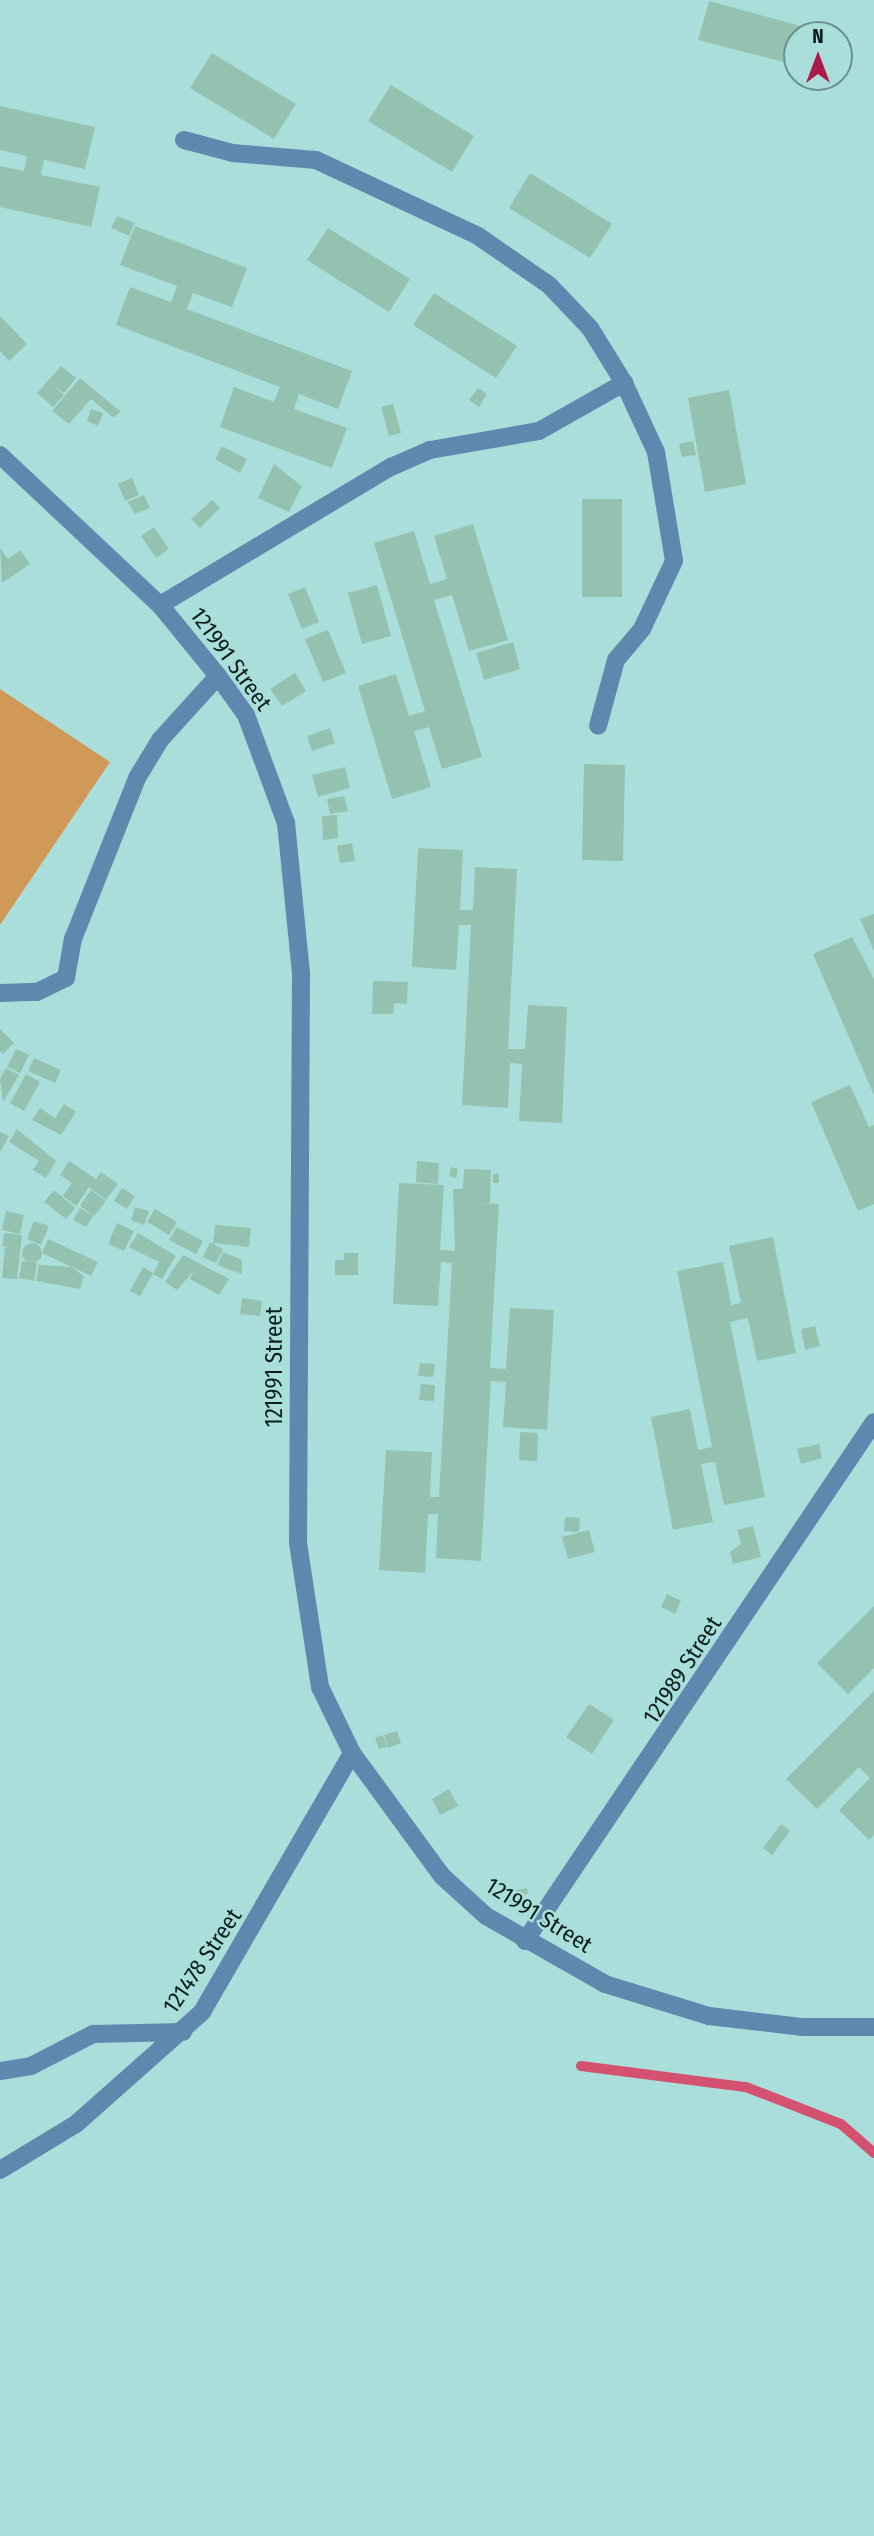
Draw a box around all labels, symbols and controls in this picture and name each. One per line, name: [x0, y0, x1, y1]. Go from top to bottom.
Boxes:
north arrow: [783, 21, 853, 91]
text: N: [812, 25, 824, 48]
street label: 121991 Street: [184, 602, 278, 716]
street label: 121991 Street: [260, 1307, 288, 1427]
street label: 121989 Street: [637, 1611, 727, 1729]
street label: 121991 Street: [481, 1871, 597, 1959]
street label: 121478 Street: [157, 1903, 247, 2019]

